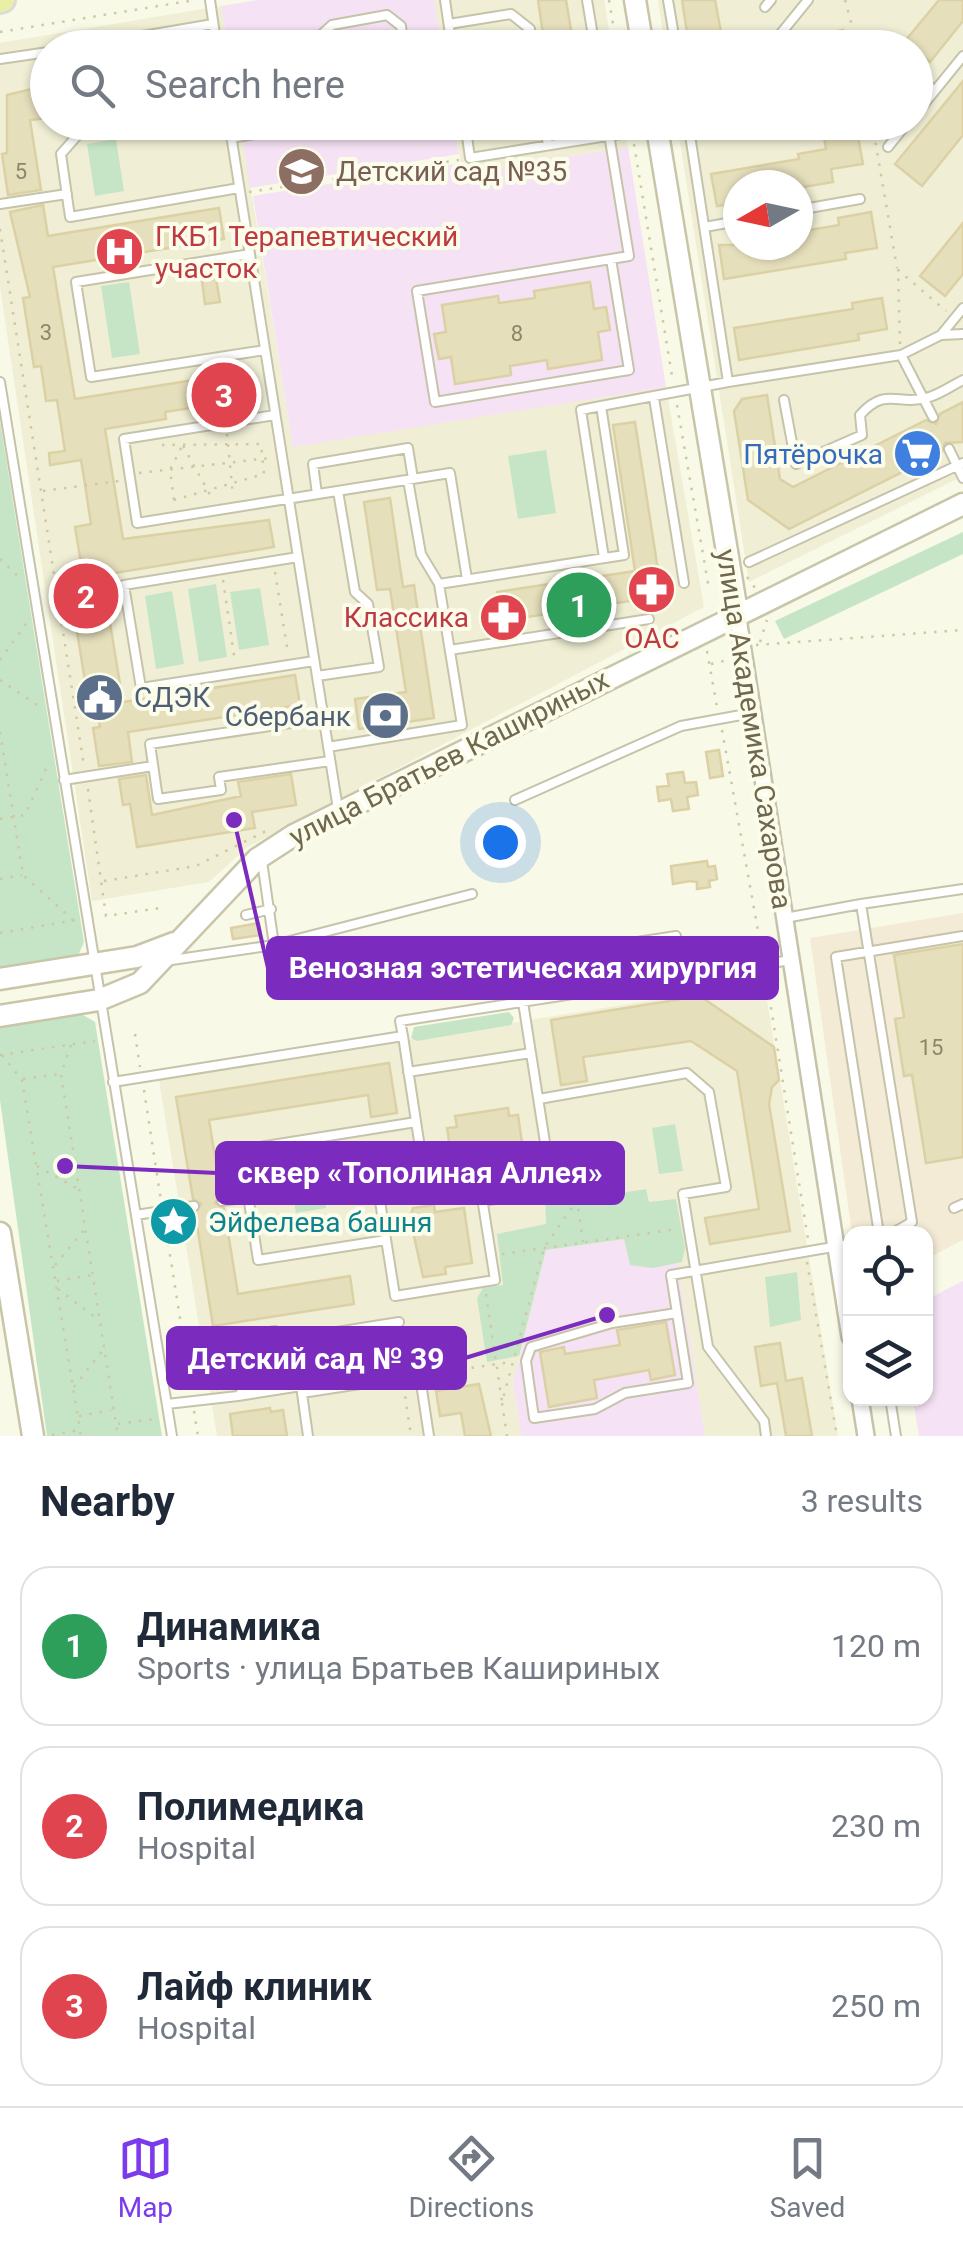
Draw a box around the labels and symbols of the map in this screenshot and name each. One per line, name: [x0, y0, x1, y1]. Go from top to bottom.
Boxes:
school or university icon: Детский сад №35: [275, 145, 327, 197]
place label: Детский сад №35: [336, 155, 567, 188]
house number: 5: [15, 159, 27, 184]
north arrow: [723, 170, 813, 260]
place label: ГКБ1 Терапевтический участок: [155, 220, 458, 285]
hospital icon: ГКБ1 Терапевтический участок: [94, 226, 146, 278]
house number: 3: [40, 320, 52, 345]
house number: 8: [511, 321, 523, 346]
pin: 3: [192, 358, 256, 432]
supermarket icon: Пятёрочка: [892, 428, 944, 480]
place label: Пятёрочка: [743, 438, 883, 471]
street label: улица Академика Сахарова: [709, 547, 799, 911]
pin: 2: [54, 558, 118, 634]
pharmacy icon: ОАС: [626, 564, 678, 616]
pin: 1: [546, 568, 612, 642]
pharmacy icon: Классика: [478, 591, 530, 643]
place label: Классика: [344, 601, 469, 634]
place label: ОАС: [624, 622, 680, 655]
street label: улица Братьев Кашириных: [284, 663, 614, 853]
public building icon: СДЭК: [73, 671, 125, 723]
place label: СДЭК: [134, 681, 210, 714]
bank icon: Сбербанк: [360, 690, 412, 742]
place label: Сбербанк: [225, 700, 351, 733]
your location: [475, 817, 526, 868]
callout: Венозная эстетическая хирургия: [268, 938, 777, 998]
text: Венозная эстетическая хирургия: [289, 950, 757, 985]
house number: 15: [919, 1035, 943, 1060]
callout: сквер «Тополиная Аллея»: [217, 1143, 623, 1203]
text: сквер «Тополиная Аллея»: [237, 1155, 603, 1190]
place icon: Эйфелева башня: [147, 1196, 199, 1248]
place label: Эйфелева башня: [208, 1206, 432, 1239]
callout: Детский сад № 39: [168, 1328, 465, 1388]
text: Детский сад № 39: [188, 1341, 445, 1376]

